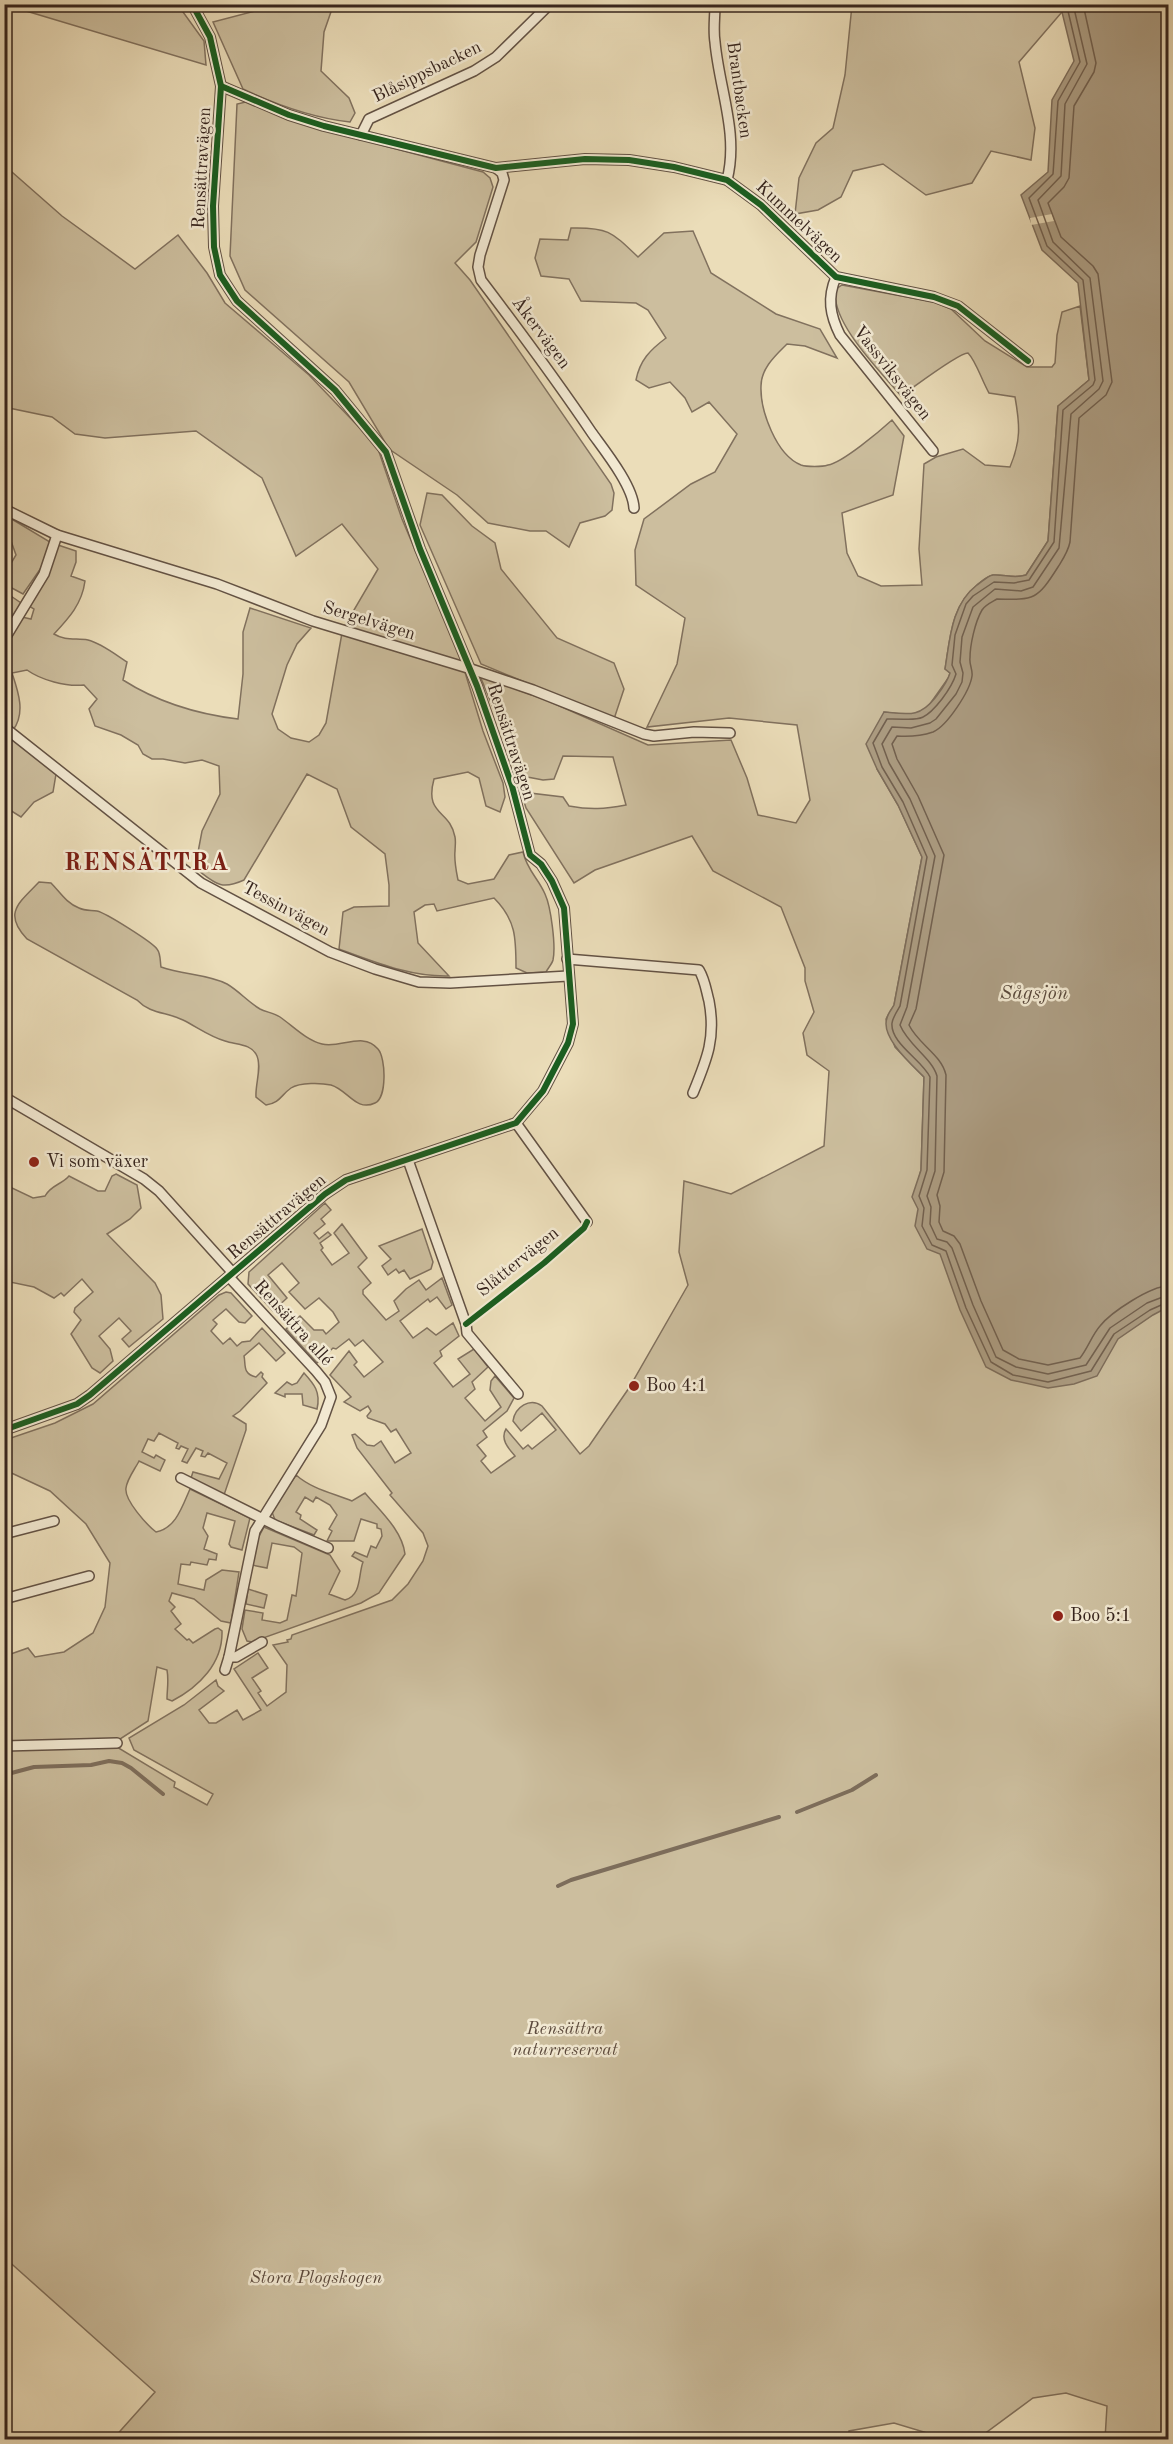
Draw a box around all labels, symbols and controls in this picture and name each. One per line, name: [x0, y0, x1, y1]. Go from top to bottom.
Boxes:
street label: Blåsippsbacken: [370, 38, 485, 106]
street label: Brantbacken: [723, 40, 755, 140]
street label: Rensättravägen: [190, 106, 214, 229]
street label: Kummelvägen: [752, 178, 846, 267]
street label: Åkervägen: [508, 291, 578, 373]
street label: Vassviksvägen: [850, 322, 935, 424]
street label: Sergelvägen: [321, 598, 418, 644]
street label: Rensättravägen: [484, 681, 539, 803]
district label: RENSÄTTRA: [64, 847, 230, 876]
street label: Tessinvägen: [239, 878, 333, 940]
water label: Sågsjön: [1000, 984, 1068, 1004]
place label: Vi som växer: [46, 1153, 149, 1171]
marker: Vi som växer: [27, 1155, 41, 1169]
street label: Rensättravägen: [224, 1171, 330, 1263]
street label: Slåttervägen: [474, 1224, 562, 1300]
street label: Rensättra allé: [250, 1277, 336, 1369]
place label: Boo 4:1: [646, 1377, 707, 1395]
marker: Boo 4:1: [627, 1379, 641, 1393]
place label: Boo 5:1: [1070, 1607, 1131, 1625]
marker: Boo 5:1: [1051, 1609, 1065, 1623]
park label: Rensättra naturreservat: [512, 2020, 618, 2059]
park label: Stora Plogskogen: [250, 2269, 382, 2287]

